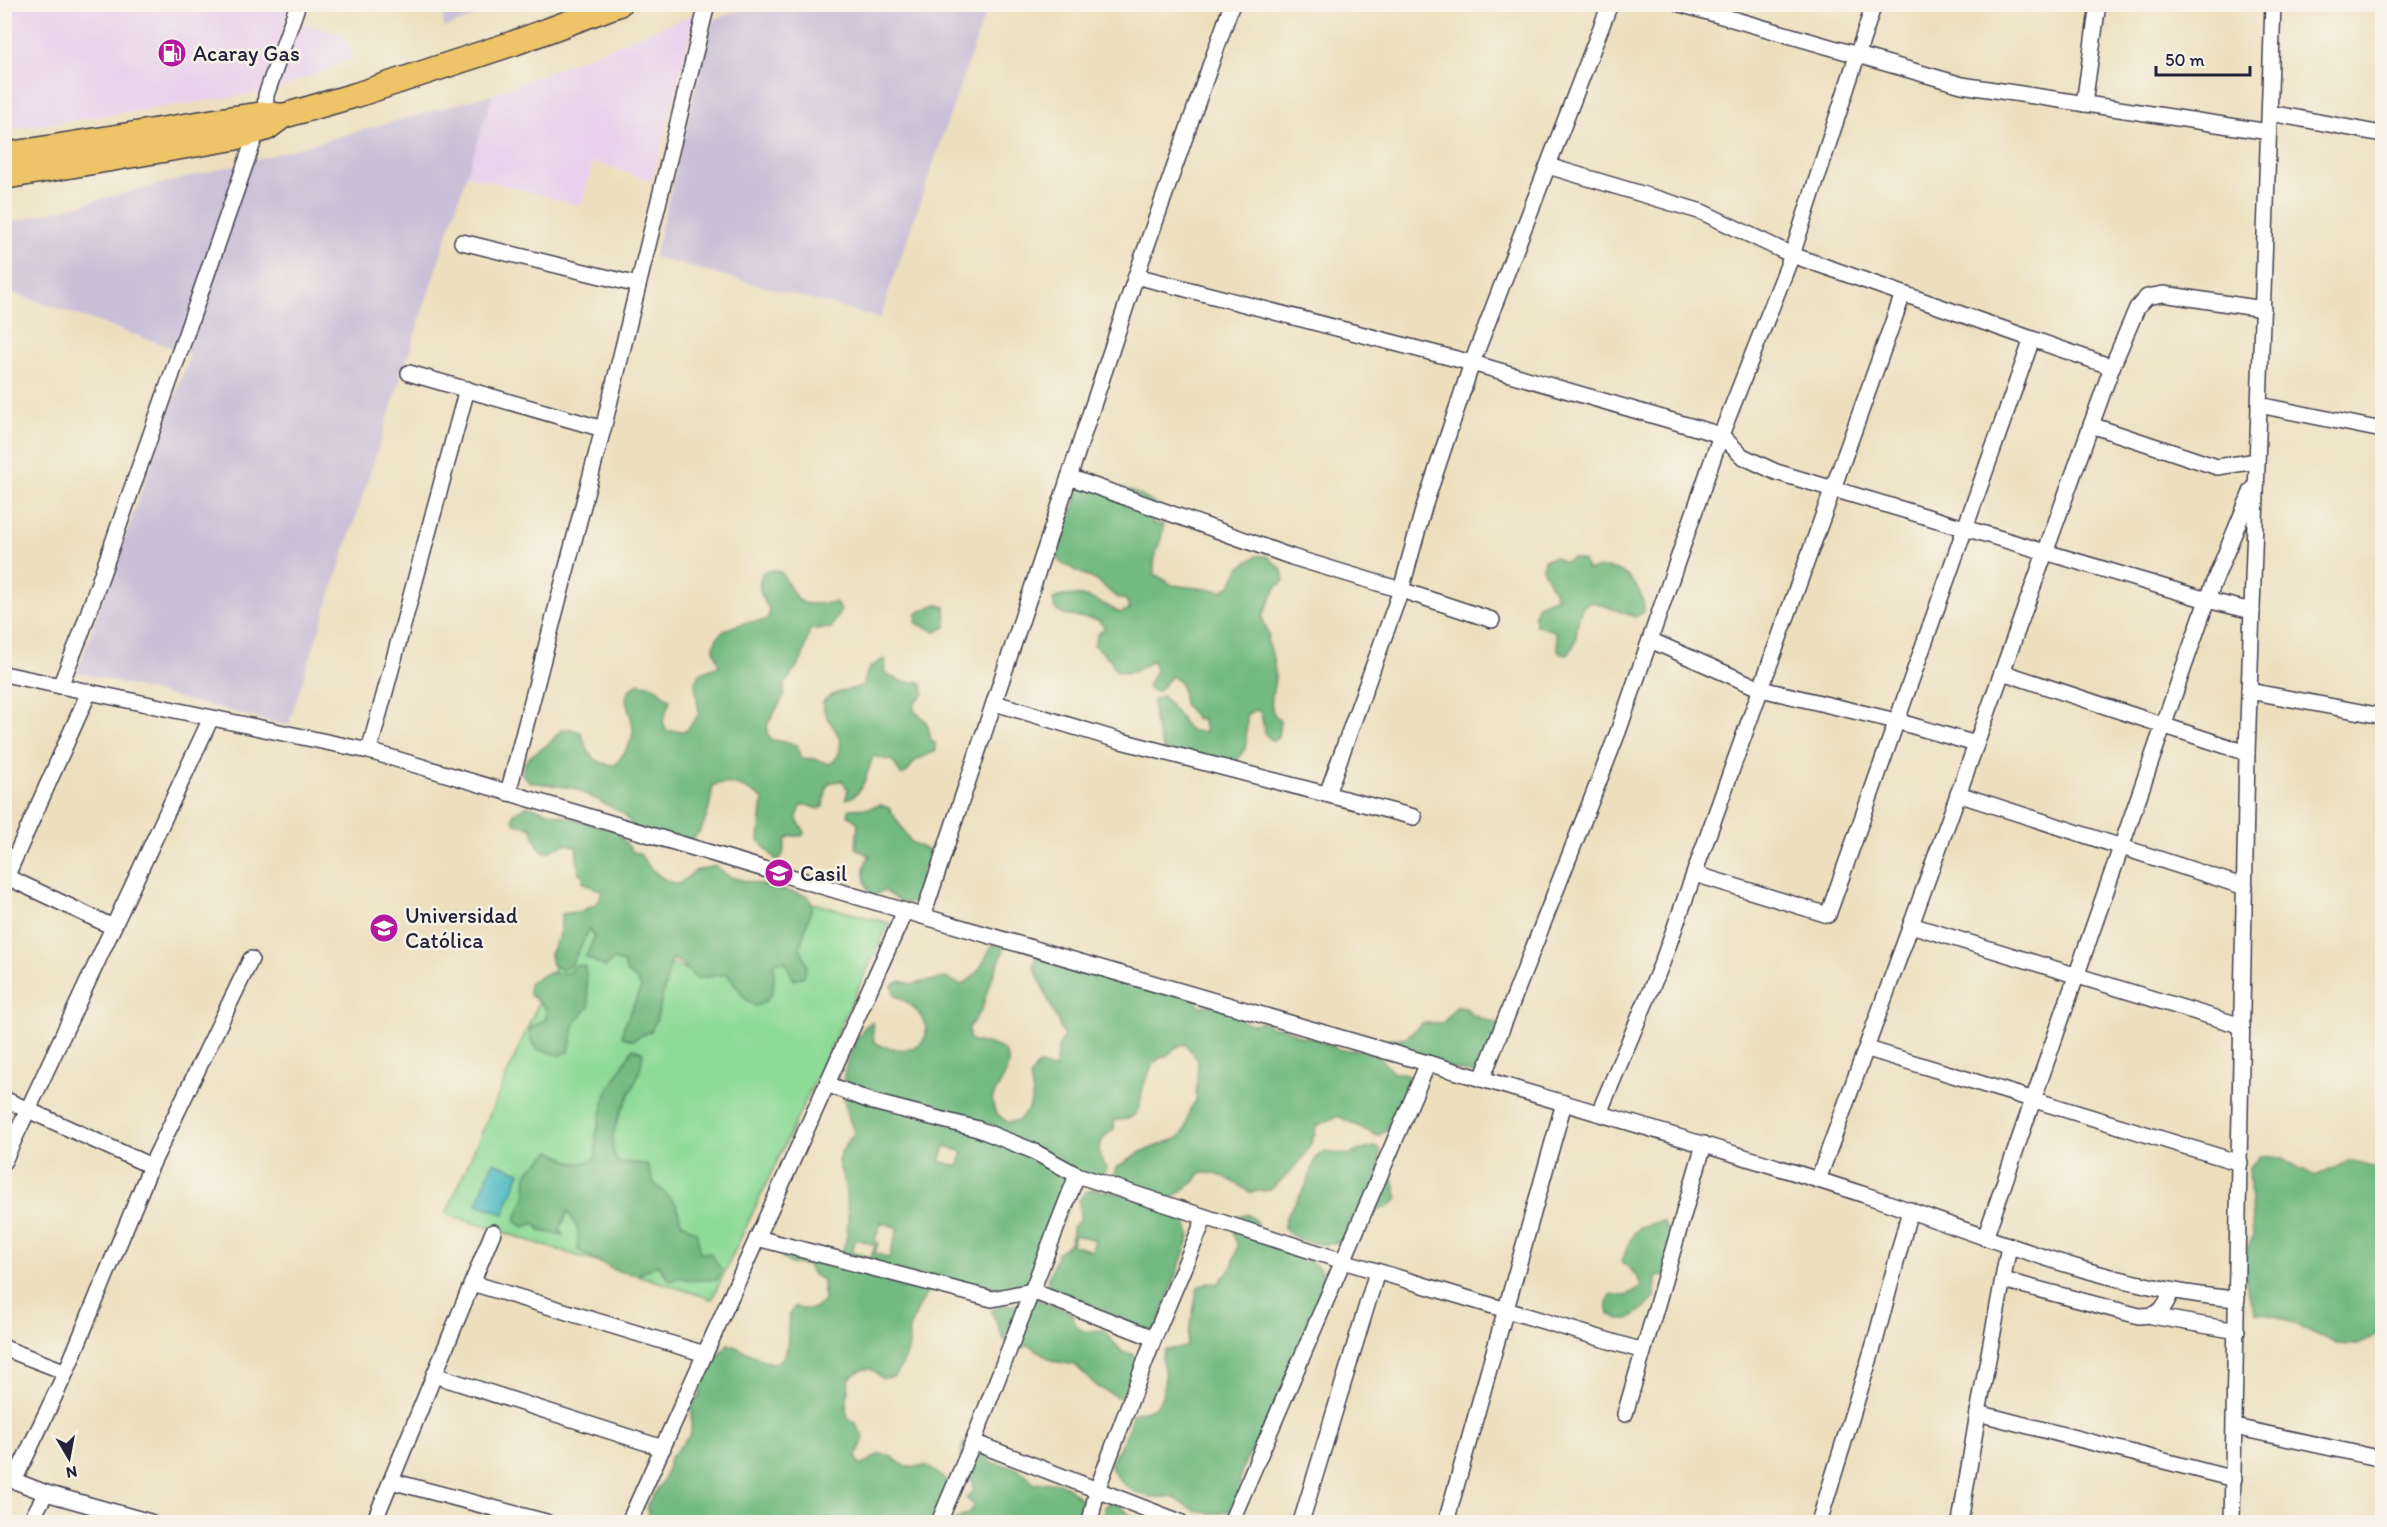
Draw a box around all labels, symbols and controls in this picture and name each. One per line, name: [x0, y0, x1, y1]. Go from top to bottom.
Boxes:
fuel station icon: Acaray Gas: [156, 37, 188, 69]
scale bar: [2156, 39, 2250, 77]
place label: Acaray Gas: [193, 40, 300, 67]
text: 50 m: [2165, 49, 2205, 71]
school or university icon: Casil: [763, 857, 795, 889]
place label: Casil: [800, 860, 847, 887]
place label: Universidad Católica: [405, 902, 518, 954]
school or university icon: Universidad Católica: [368, 912, 400, 944]
north arrow: [39, 1428, 99, 1488]
text: N: [65, 1462, 78, 1483]

